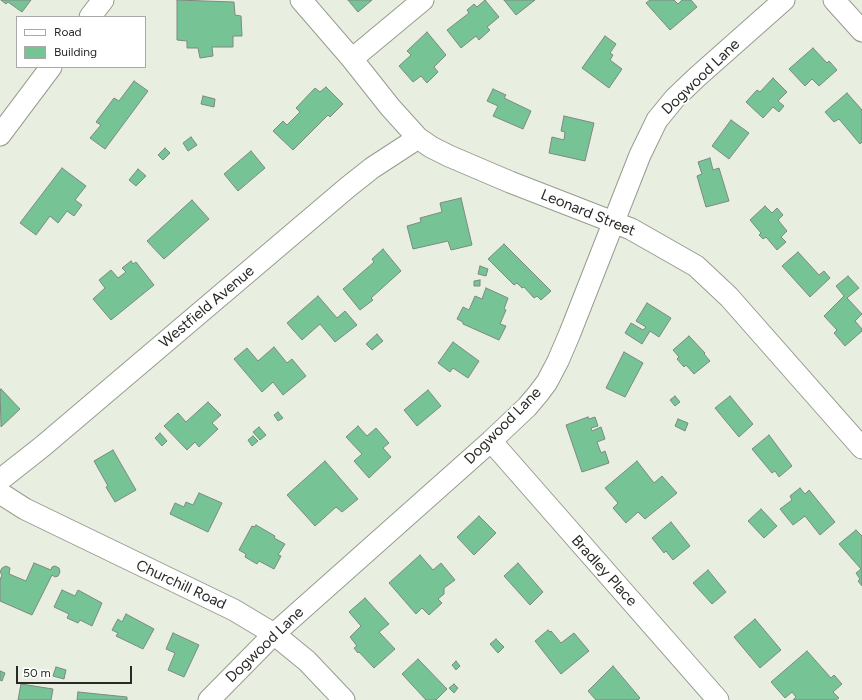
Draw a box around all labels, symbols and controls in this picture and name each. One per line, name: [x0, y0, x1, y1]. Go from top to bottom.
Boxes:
legend: [16, 16, 146, 68]
text: Road: [54, 25, 82, 39]
street label: Dogwood Lane: [658, 35, 744, 119]
text: Building: [54, 45, 97, 59]
street label: Leonard Street: [538, 186, 638, 240]
street label: Westfield Avenue: [156, 262, 258, 352]
street label: Dogwood Lane: [461, 384, 545, 468]
street label: Bradley Place: [567, 532, 641, 610]
street label: Churchill Road: [133, 556, 229, 614]
street label: Dogwood Lane: [222, 603, 308, 687]
scale bar: [18, 658, 134, 684]
text: 50 m: [23, 666, 51, 680]

